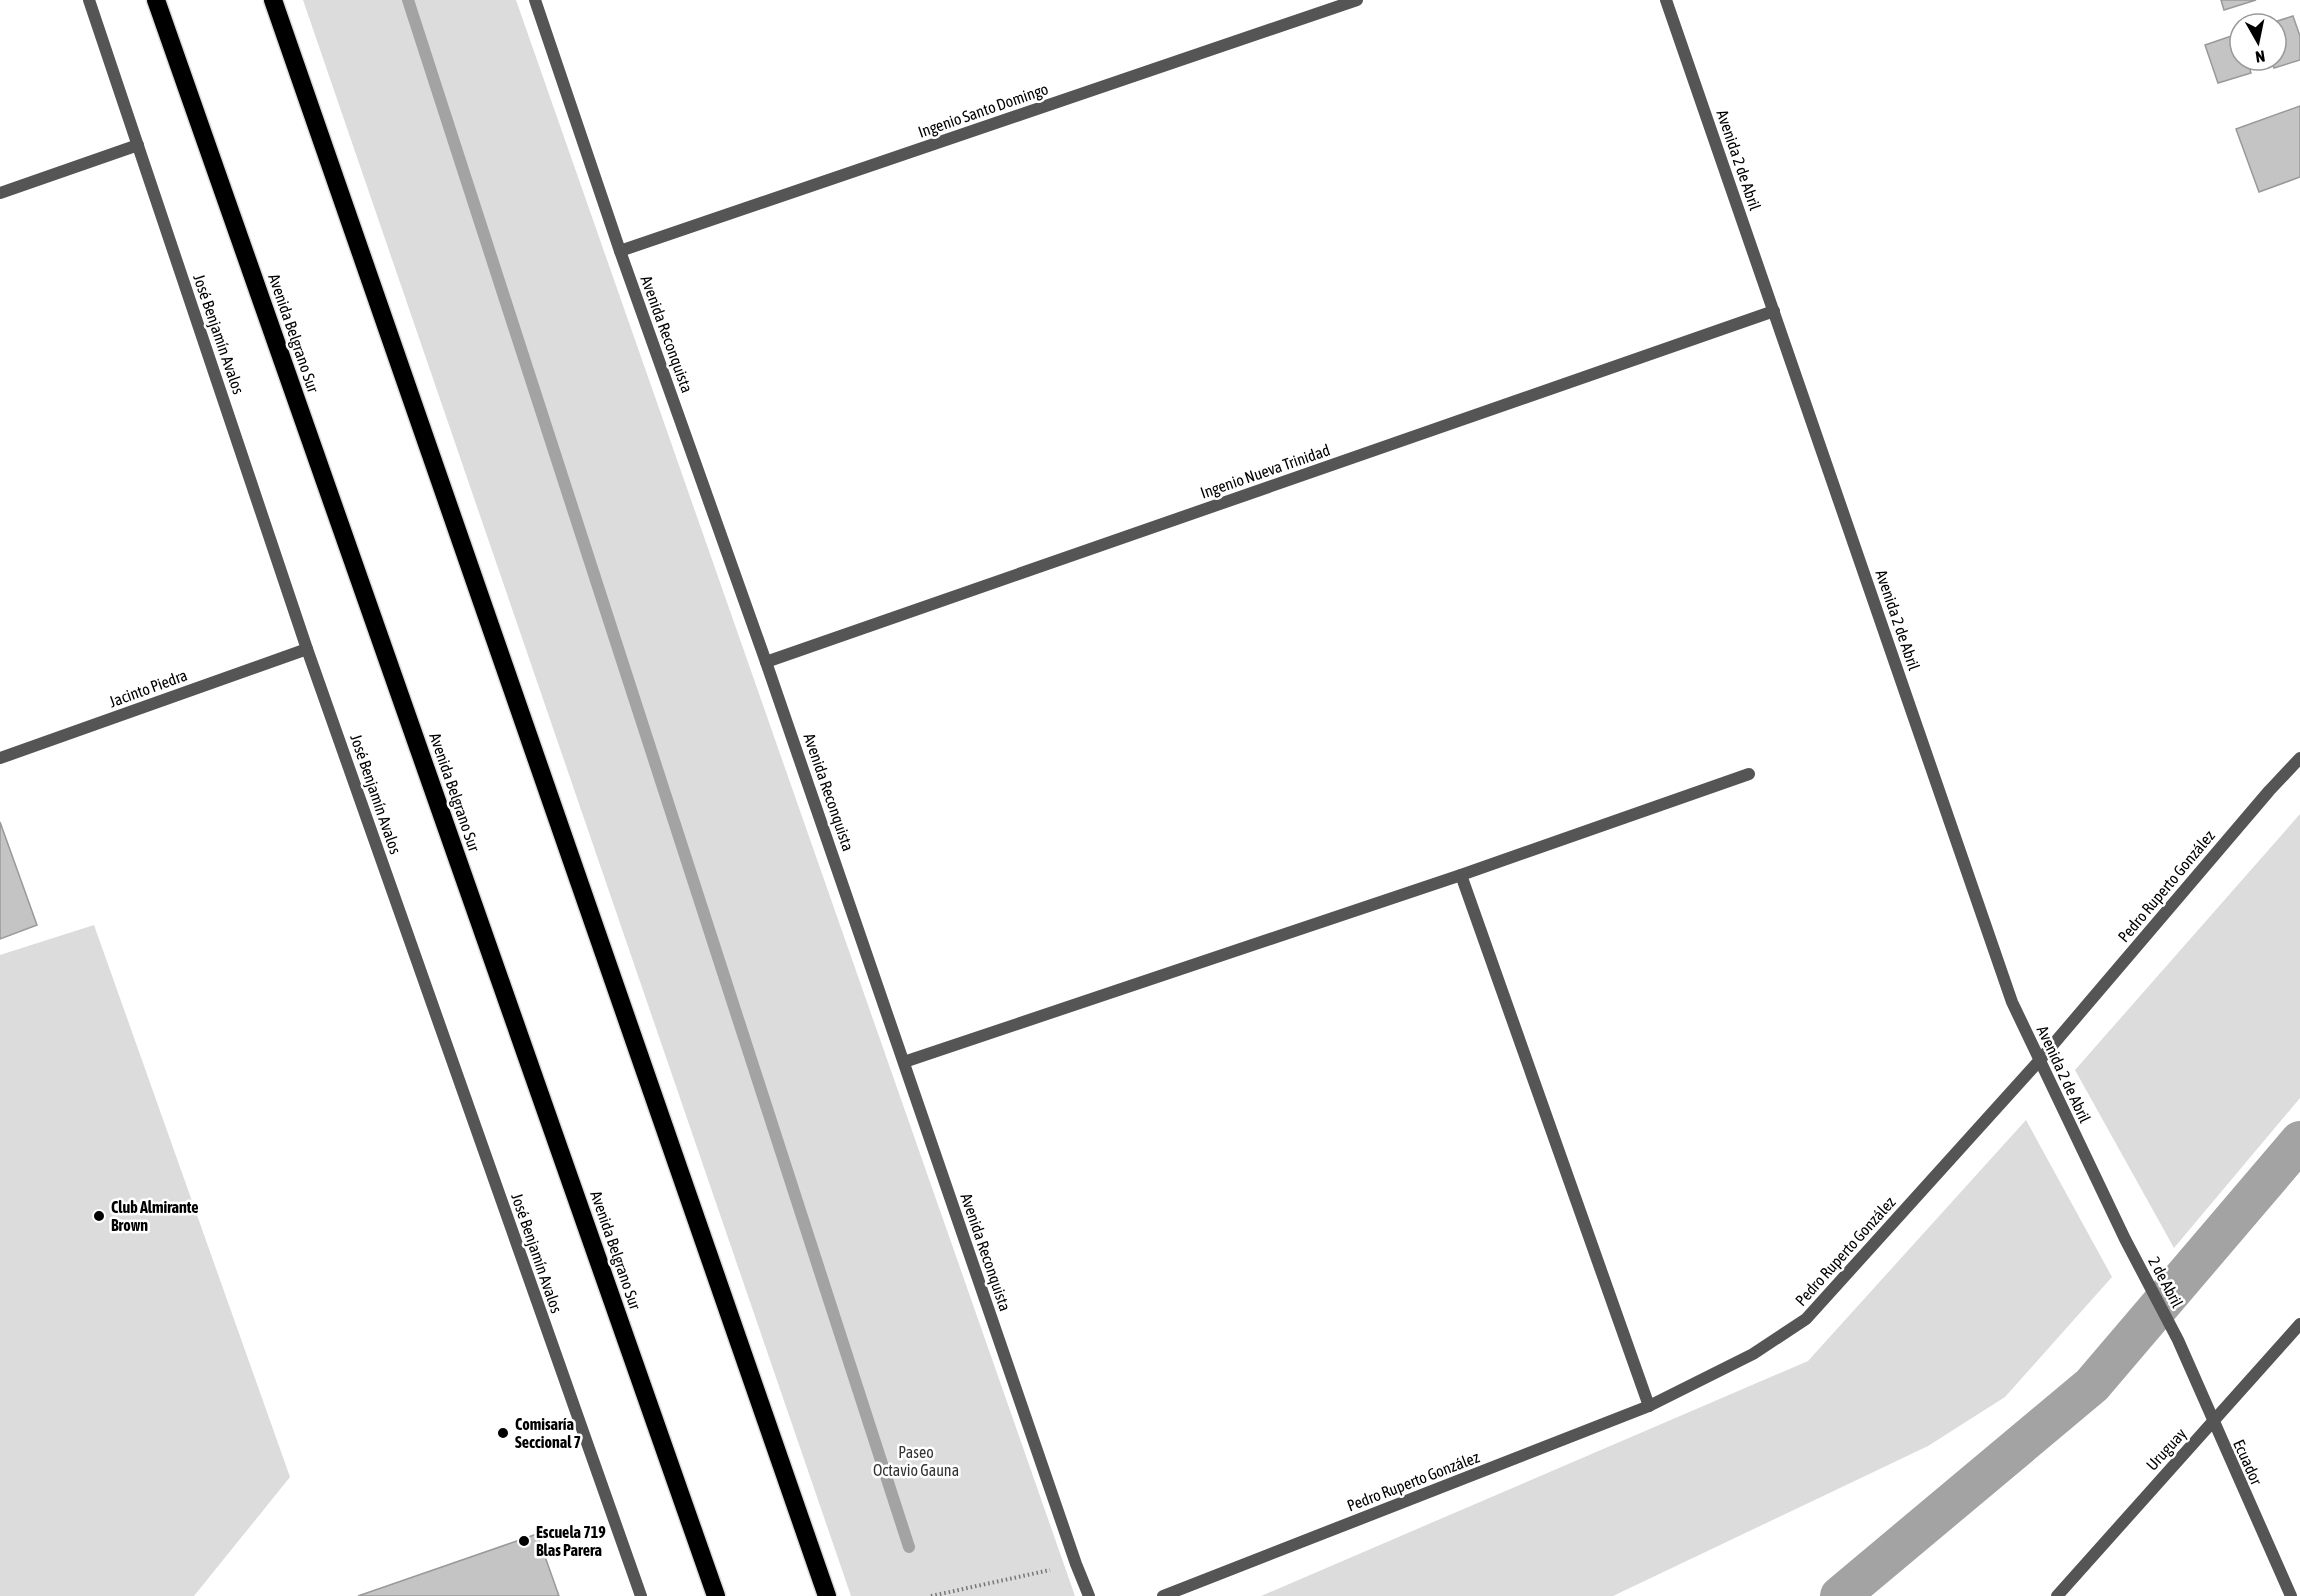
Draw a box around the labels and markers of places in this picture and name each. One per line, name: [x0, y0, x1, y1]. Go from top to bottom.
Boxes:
place label: Club Almirante Brown: [111, 1198, 199, 1234]
marker: Club Almirante Brown: [92, 1209, 106, 1223]
place label: Comisaría Seccional 7: [515, 1415, 581, 1451]
marker: Comisaría Seccional 7: [496, 1426, 510, 1440]
place label: Escuela 719 Blas Parera: [536, 1523, 606, 1559]
marker: Escuela 719 Blas Parera: [517, 1534, 531, 1548]

